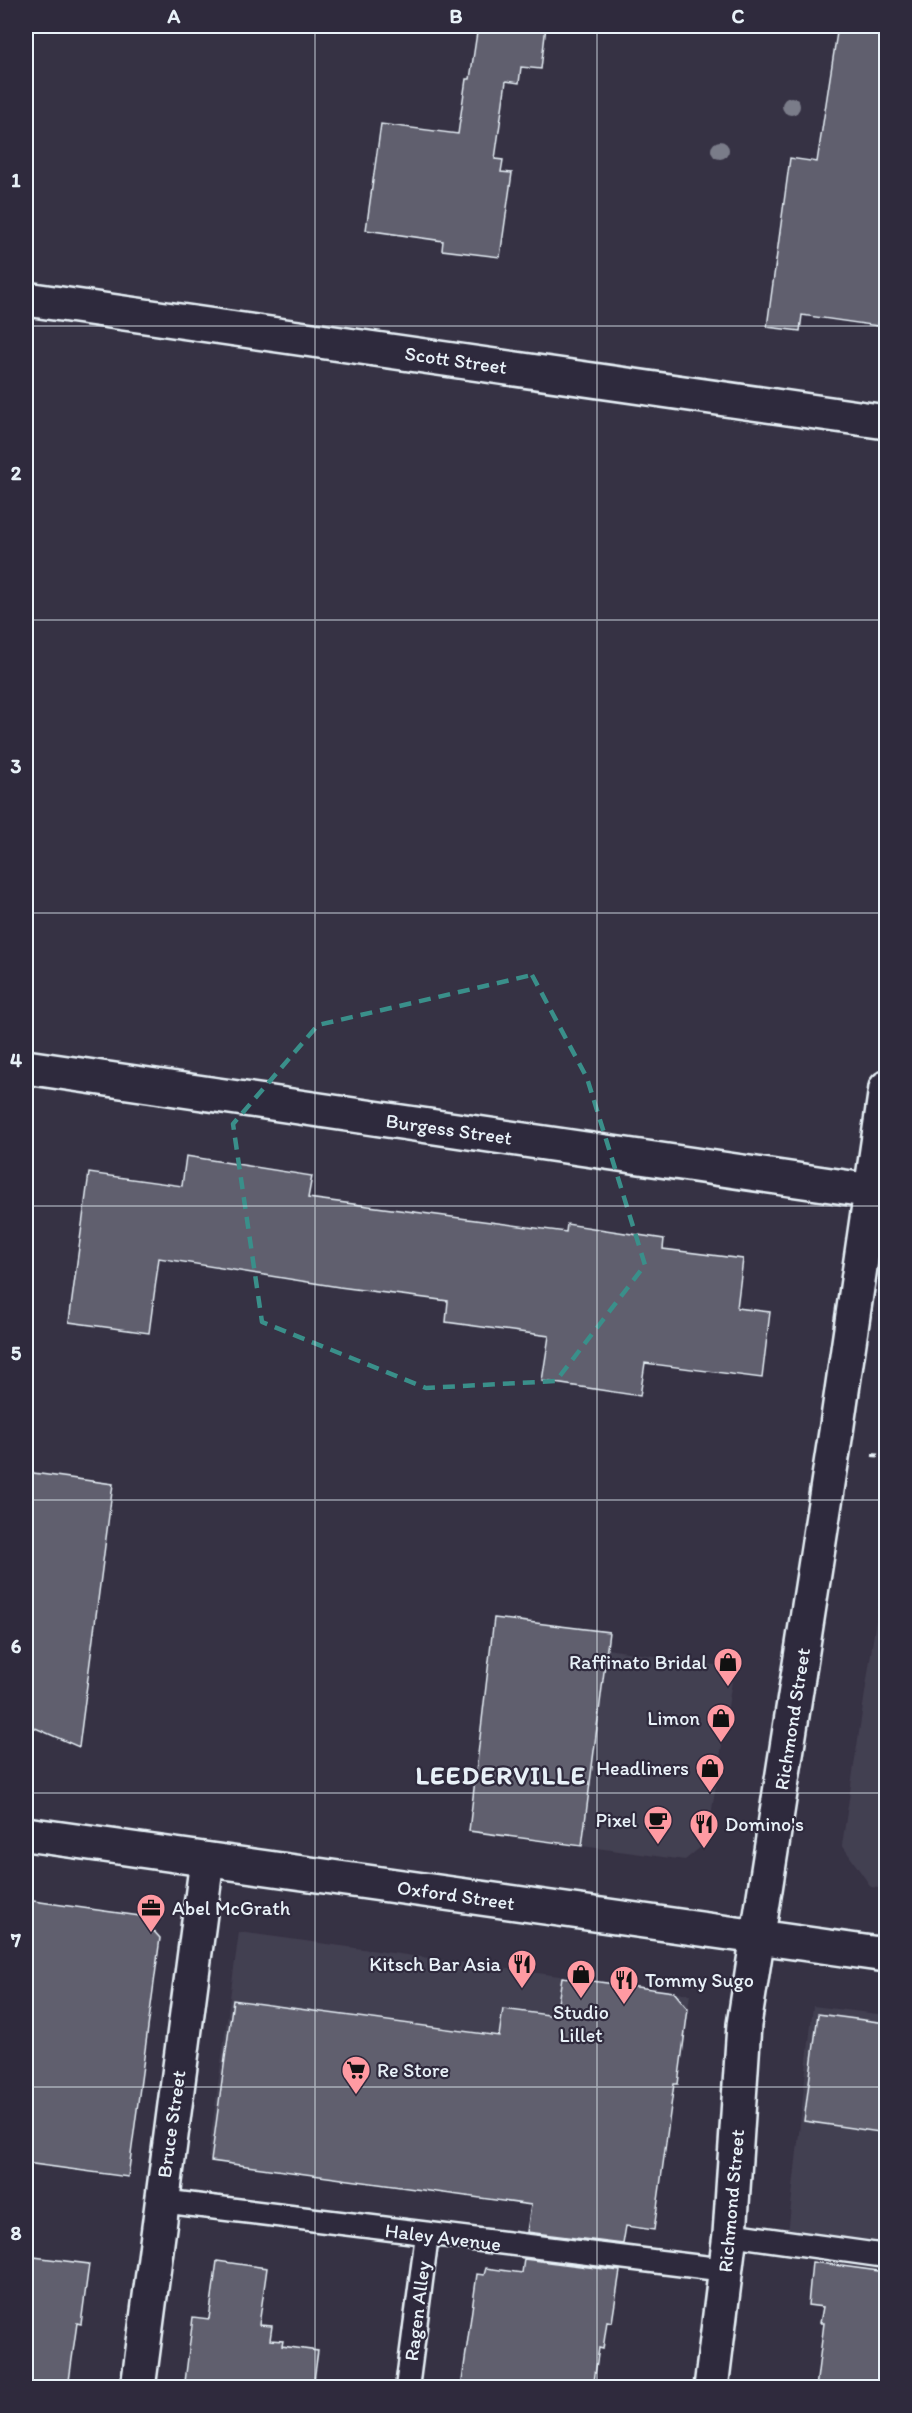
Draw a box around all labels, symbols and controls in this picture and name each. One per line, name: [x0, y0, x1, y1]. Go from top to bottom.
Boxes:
text: A: [167, 4, 181, 28]
text: B: [450, 4, 463, 28]
text: C: [732, 4, 745, 28]
text: 1: [11, 168, 21, 192]
street label: Scott Street: [403, 341, 509, 379]
text: 2: [11, 461, 22, 485]
text: 3: [11, 754, 22, 778]
text: 4: [10, 1048, 22, 1072]
street label: Burgess Street: [384, 1108, 514, 1150]
text: 5: [11, 1341, 22, 1365]
text: 6: [11, 1634, 22, 1658]
shop icon: Raffinato Bridal: [712, 1646, 744, 1688]
street label: Richmond Street: [769, 1646, 815, 1792]
place label: Raffinato Bridal: [569, 1650, 707, 1674]
shop icon: Limon: [705, 1702, 737, 1744]
place label: Limon: [647, 1706, 700, 1730]
shop icon: Headliners: [694, 1752, 726, 1794]
place label: Headliners: [596, 1756, 689, 1780]
district label: LEEDERVILLE: [415, 1759, 587, 1791]
cafe icon: Pixel: [642, 1804, 674, 1846]
place label: Pixel: [595, 1808, 637, 1832]
restaurant icon: Domino's: [688, 1808, 720, 1850]
place label: Domino's: [725, 1812, 804, 1836]
street label: Oxford Street: [396, 1875, 516, 1915]
office icon: Abel McGrath: [135, 1892, 167, 1934]
place label: Abel McGrath: [172, 1896, 291, 1920]
text: 7: [10, 1928, 21, 1952]
restaurant icon: Kitsch Bar Asia: [506, 1948, 538, 1990]
place label: Kitsch Bar Asia: [369, 1952, 502, 1976]
shop icon: Studio Lillet: [565, 1958, 597, 2000]
restaurant icon: Tommy Sugo: [608, 1964, 640, 2006]
place label: Tommy Sugo: [645, 1968, 754, 1992]
place label: Studio Lillet: [553, 2000, 609, 2047]
supermarket icon: Re Store: [340, 2054, 372, 2096]
place label: Re Store: [377, 2058, 449, 2082]
street label: Bruce Street: [152, 2068, 190, 2179]
street label: Richmond Street: [713, 2128, 749, 2274]
street label: Haley Avenue: [384, 2218, 502, 2256]
text: 8: [11, 2221, 22, 2245]
street label: Ragen Alley: [399, 2259, 435, 2362]

